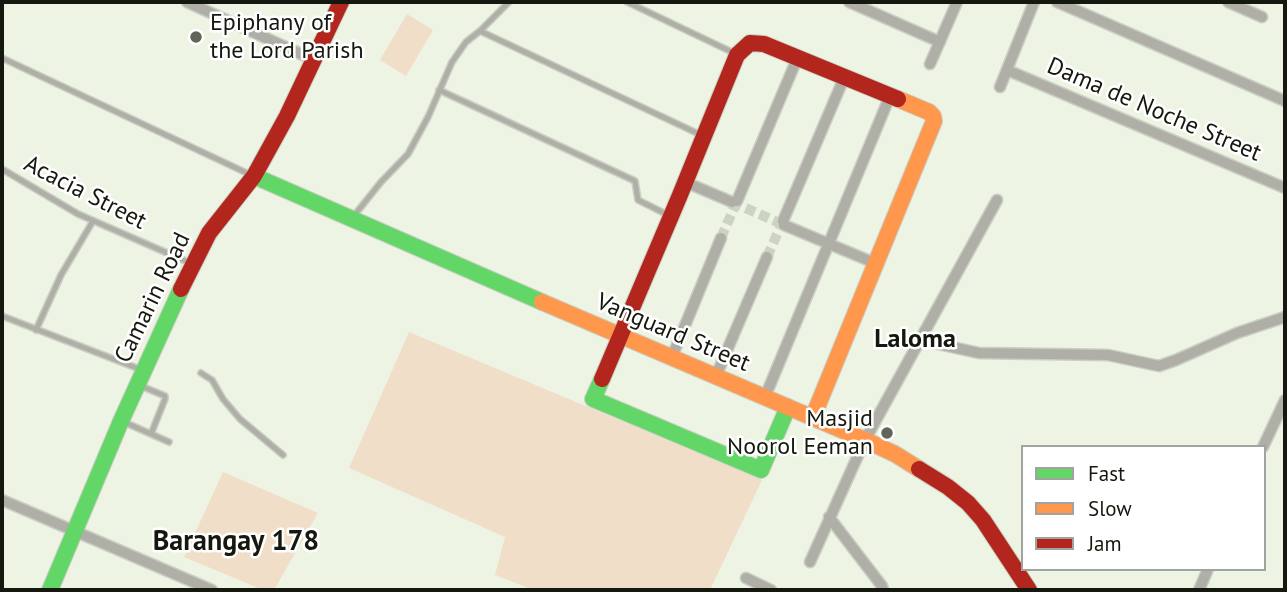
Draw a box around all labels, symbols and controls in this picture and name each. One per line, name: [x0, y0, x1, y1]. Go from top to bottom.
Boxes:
place label: Epiphany of the Lord Parish: [210, 9, 364, 65]
marker: Epiphany of the Lord Parish: [188, 29, 204, 45]
street label: Dama de Noche Street: [1043, 52, 1265, 168]
street label: Acacia Street: [19, 150, 151, 236]
street label: Camarin Road: [109, 228, 197, 368]
street label: Vanguard Street: [592, 288, 754, 378]
district label: Laloma: [874, 324, 956, 356]
place label: Masjid Noorol Eeman: [727, 405, 873, 461]
marker: Masjid Noorol Eeman: [879, 425, 895, 441]
legend: [1021, 445, 1266, 571]
text: Fast: [1088, 460, 1125, 487]
text: Slow: [1088, 495, 1132, 522]
district label: Barangay 178: [153, 525, 319, 559]
text: Jam: [1088, 530, 1122, 557]

